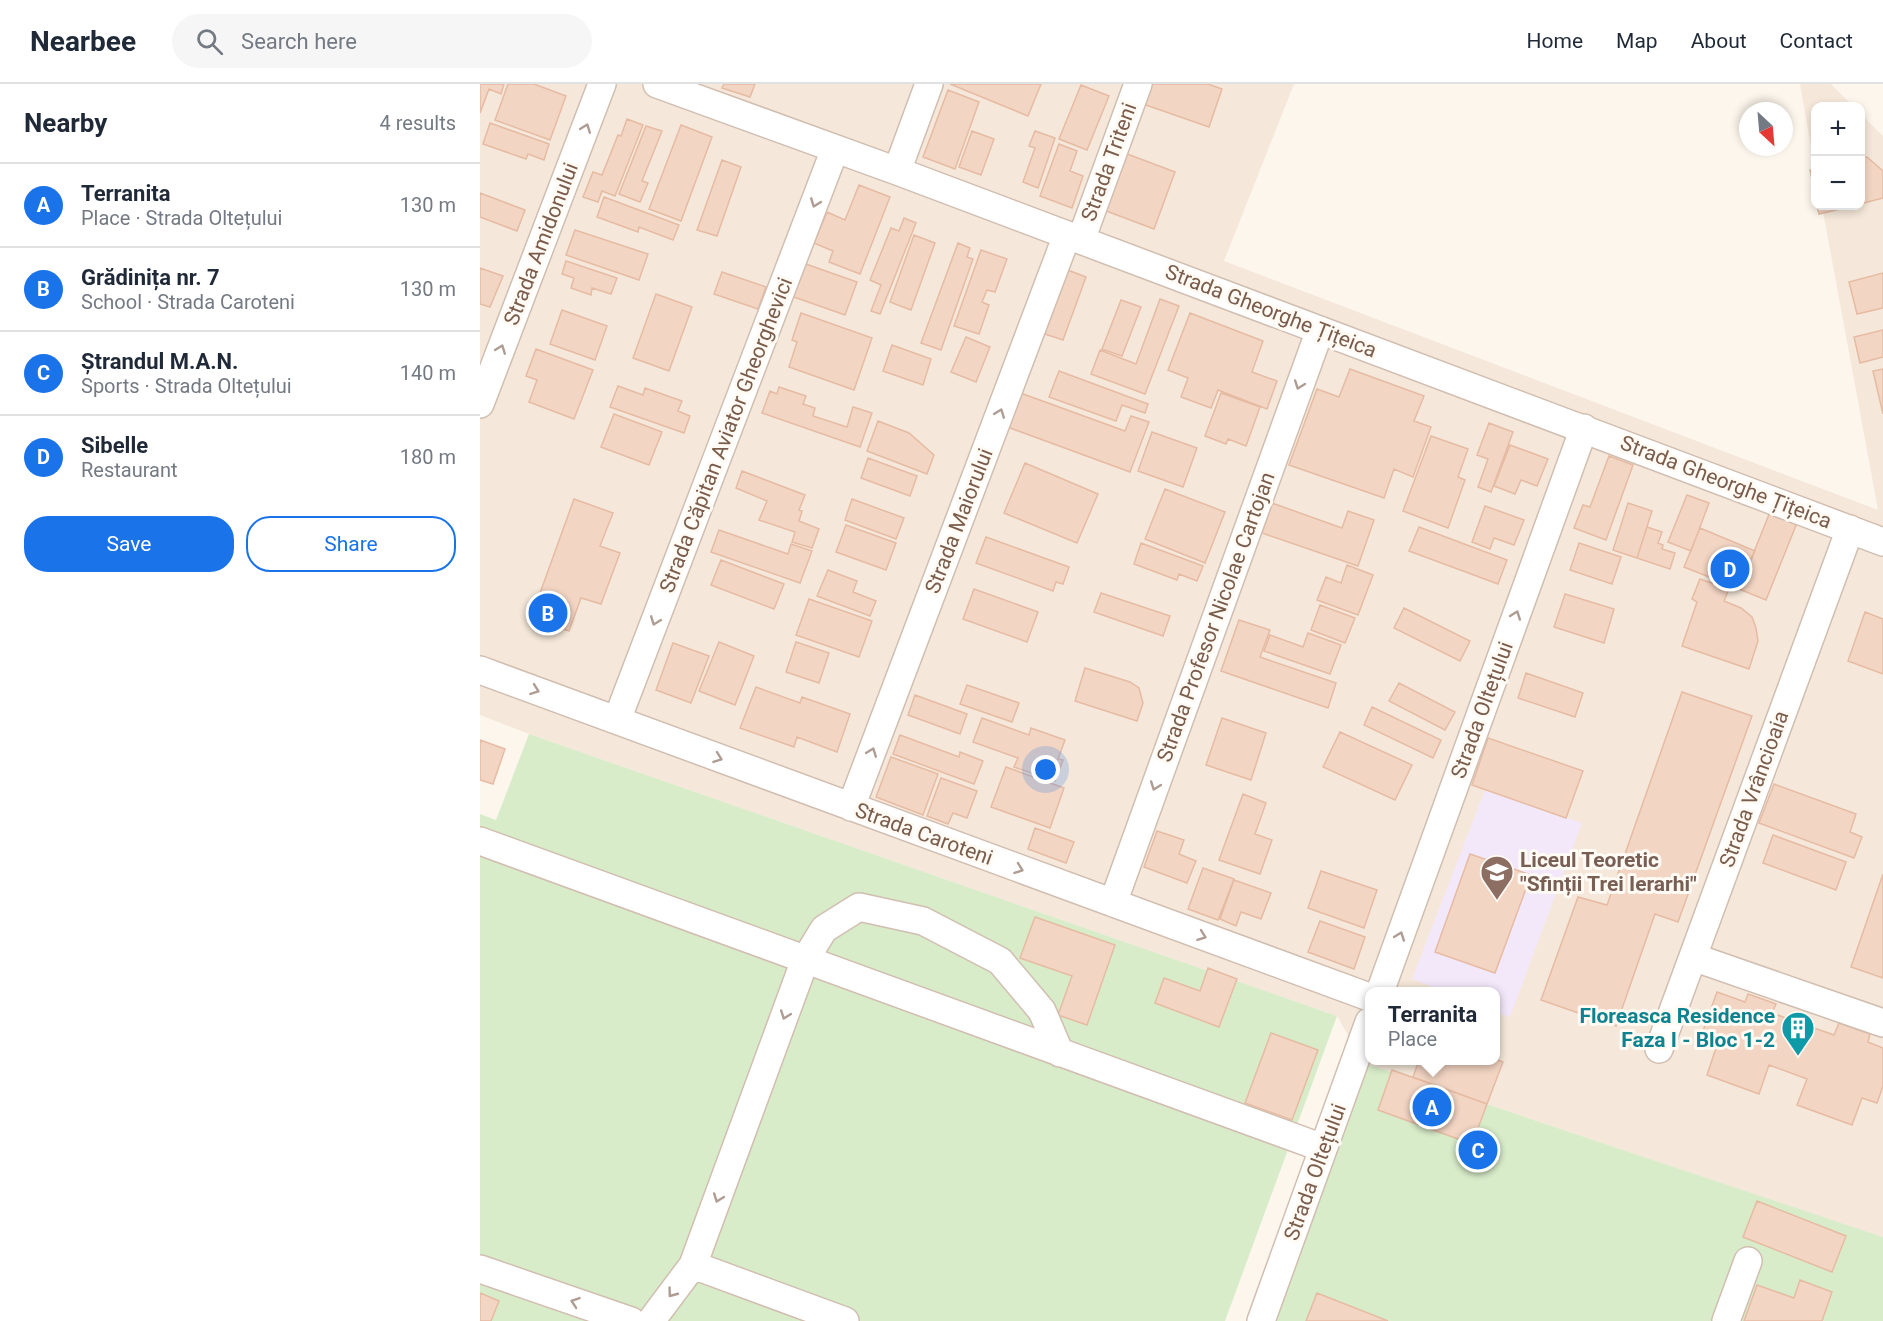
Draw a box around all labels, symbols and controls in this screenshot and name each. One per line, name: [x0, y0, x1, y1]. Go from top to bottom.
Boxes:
search box: [172, 14, 592, 68]
text: Nearbee: [30, 25, 136, 58]
icon: search: [193, 25, 226, 58]
text: Search here: [241, 29, 357, 54]
text: Home: [1527, 29, 1583, 53]
text: Map: [1616, 29, 1658, 53]
text: About: [1691, 29, 1747, 53]
text: Contact: [1780, 29, 1853, 53]
street label: Strada Triteni: [1076, 100, 1142, 224]
north arrow: [1739, 102, 1793, 156]
map controls: [1811, 102, 1865, 210]
button: +: [1811, 102, 1865, 156]
text: Nearby: [24, 108, 107, 138]
text: 4 results: [380, 111, 456, 135]
one-way arrow: [578, 123, 591, 134]
button: −: [1811, 156, 1865, 210]
street label: Strada Amidonului: [499, 159, 583, 329]
text: Terranita: [81, 181, 170, 206]
text: A: [37, 193, 50, 217]
text: 130 m: [400, 193, 456, 217]
one-way arrow: [809, 198, 822, 208]
text: Place · Strada Oltețului: [81, 206, 282, 230]
street label: Strada Gheorghe Țițeica: [1162, 260, 1380, 363]
text: Grădinița nr. 7: [81, 265, 220, 290]
street label: Strada Căpitan Aviator Gheorghevici: [655, 274, 797, 596]
text: B: [37, 277, 50, 301]
text: 130 m: [400, 277, 456, 301]
text: School · Strada Caroteni: [81, 290, 295, 314]
one-way arrow: [494, 345, 506, 356]
text: Ștrandul M.A.N.: [81, 349, 239, 374]
text: C: [37, 361, 50, 385]
text: 140 m: [400, 361, 456, 385]
text: Sports · Strada Oltețului: [81, 374, 292, 398]
one-way arrow: [1294, 379, 1307, 390]
one-way arrow: [993, 408, 1005, 419]
street label: Strada Gheorghe Țițeica: [1617, 431, 1835, 534]
text: Sibelle: [81, 433, 148, 458]
text: D: [37, 445, 50, 469]
text: 180 m: [400, 445, 456, 469]
street label: Strada Maiorului: [920, 445, 998, 597]
text: Restaurant: [81, 458, 178, 482]
street label: Strada Profesor Nicolae Cartojan: [1152, 469, 1280, 765]
button: Save: [24, 516, 234, 572]
button: Share: [246, 516, 456, 572]
pin: D: [1710, 546, 1750, 592]
pin: B: [528, 590, 568, 636]
one-way arrow: [1509, 610, 1522, 621]
one-way arrow: [650, 615, 662, 626]
street label: Strada Oltețului: [1446, 638, 1519, 782]
one-way arrow: [529, 683, 540, 696]
street label: Strada Vrâncioaia: [1715, 707, 1793, 871]
one-way arrow: [864, 747, 877, 758]
one-way arrow: [712, 750, 723, 763]
your location: [1031, 755, 1060, 784]
one-way arrow: [1150, 780, 1163, 791]
street label: Strada Caroteni: [852, 798, 996, 870]
place label: Liceul Teoretic "Sfinții Trei Ierarhi": [1520, 848, 1697, 896]
school or university icon: Liceul Teoretic "Sfinții Trei Ierarhi": [1479, 854, 1515, 901]
one-way arrow: [1013, 861, 1024, 874]
one-way arrow: [1196, 928, 1207, 941]
one-way arrow: [1393, 932, 1405, 943]
popup: [1365, 987, 1500, 1065]
text: Terranita: [1388, 1002, 1477, 1027]
place label: Floreasca Residence Faza I - Bloc 1-2: [1579, 1004, 1775, 1052]
one-way arrow: [780, 1009, 792, 1020]
building icon: Floreasca Residence Faza I - Bloc 1-2: [1780, 1010, 1816, 1057]
text: Place: [1388, 1027, 1437, 1051]
pin: A: [1412, 1084, 1452, 1130]
street label: Strada Oltețului: [1279, 1100, 1352, 1244]
pin: C: [1458, 1128, 1498, 1172]
one-way arrow: [712, 1192, 725, 1203]
one-way arrow: [668, 1287, 679, 1298]
one-way arrow: [570, 1297, 581, 1309]

